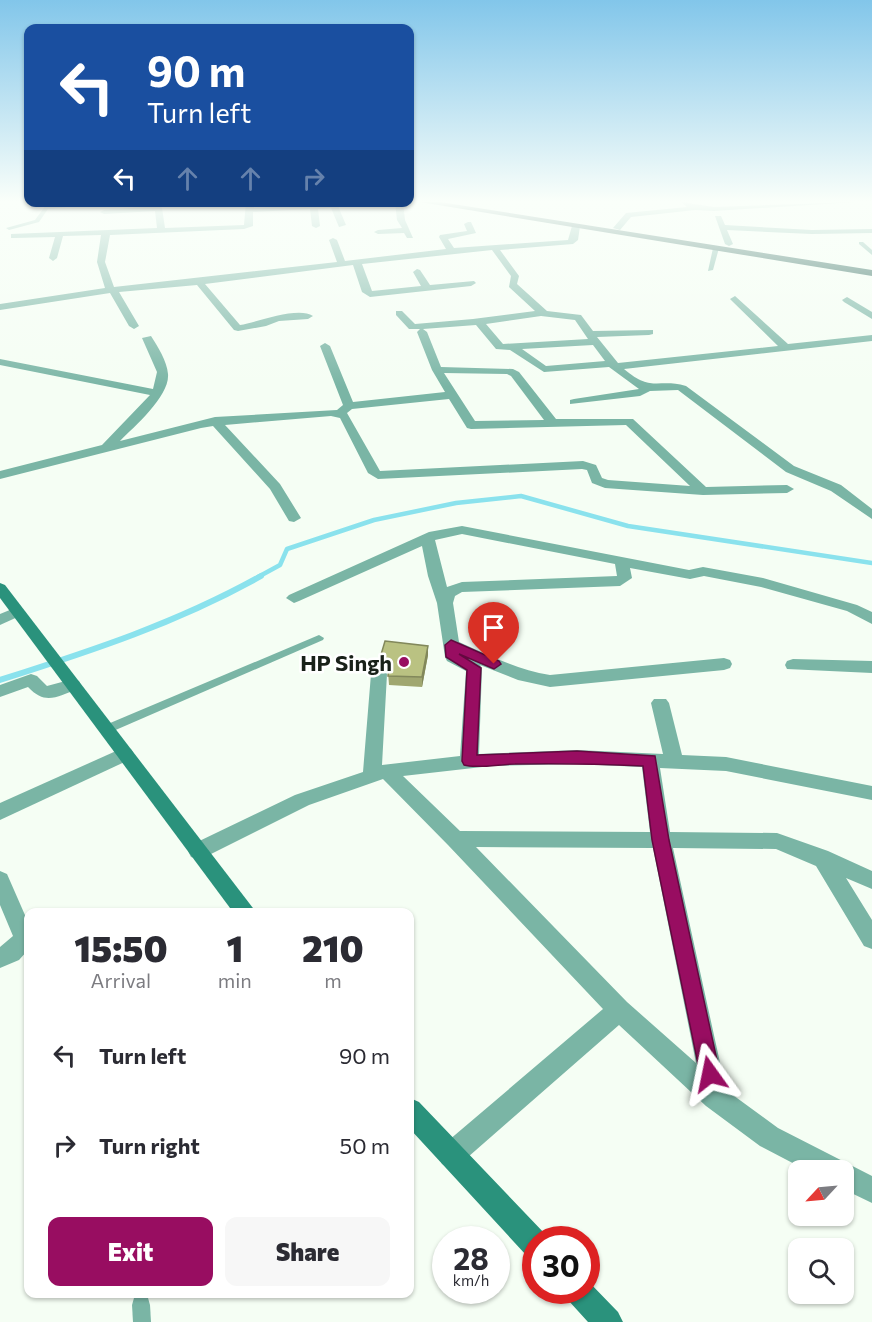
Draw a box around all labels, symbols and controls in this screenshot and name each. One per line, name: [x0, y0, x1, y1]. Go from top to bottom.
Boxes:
text: 90 m: [147, 44, 246, 96]
icon: left: [48, 48, 126, 126]
text: Turn left: [147, 96, 251, 129]
icon: left: [108, 162, 141, 195]
icon: ahead: [171, 162, 204, 195]
icon: ahead: [234, 162, 267, 195]
icon: right: [297, 162, 330, 195]
pin: [468, 602, 519, 664]
icon: arrive: [477, 611, 510, 644]
place label: HP Singh: [300, 649, 392, 676]
marker: HP Singh: [397, 655, 411, 669]
text: 15:50: [74, 925, 168, 969]
text: 1: [226, 925, 243, 969]
text: 210: [302, 925, 364, 969]
text: Arrival: [91, 968, 151, 992]
text: min: [218, 968, 252, 992]
text: m: [324, 968, 342, 992]
icon: left: [48, 1039, 81, 1072]
text: Turn left: [99, 1042, 186, 1069]
text: 90 m: [339, 1042, 390, 1069]
position arrow: [678, 1042, 742, 1106]
icon: right: [48, 1129, 81, 1162]
text: Turn right: [99, 1132, 200, 1159]
text: 50 m: [340, 1132, 390, 1159]
north arrow: [788, 1160, 854, 1226]
map controls: [788, 1160, 854, 1304]
button: Exit: [48, 1217, 213, 1286]
button: Share: [225, 1217, 390, 1286]
speed limit sign: 30: [522, 1226, 600, 1304]
button: search: [788, 1238, 854, 1304]
text: 28: [453, 1239, 489, 1276]
text: km/h: [453, 1271, 489, 1289]

